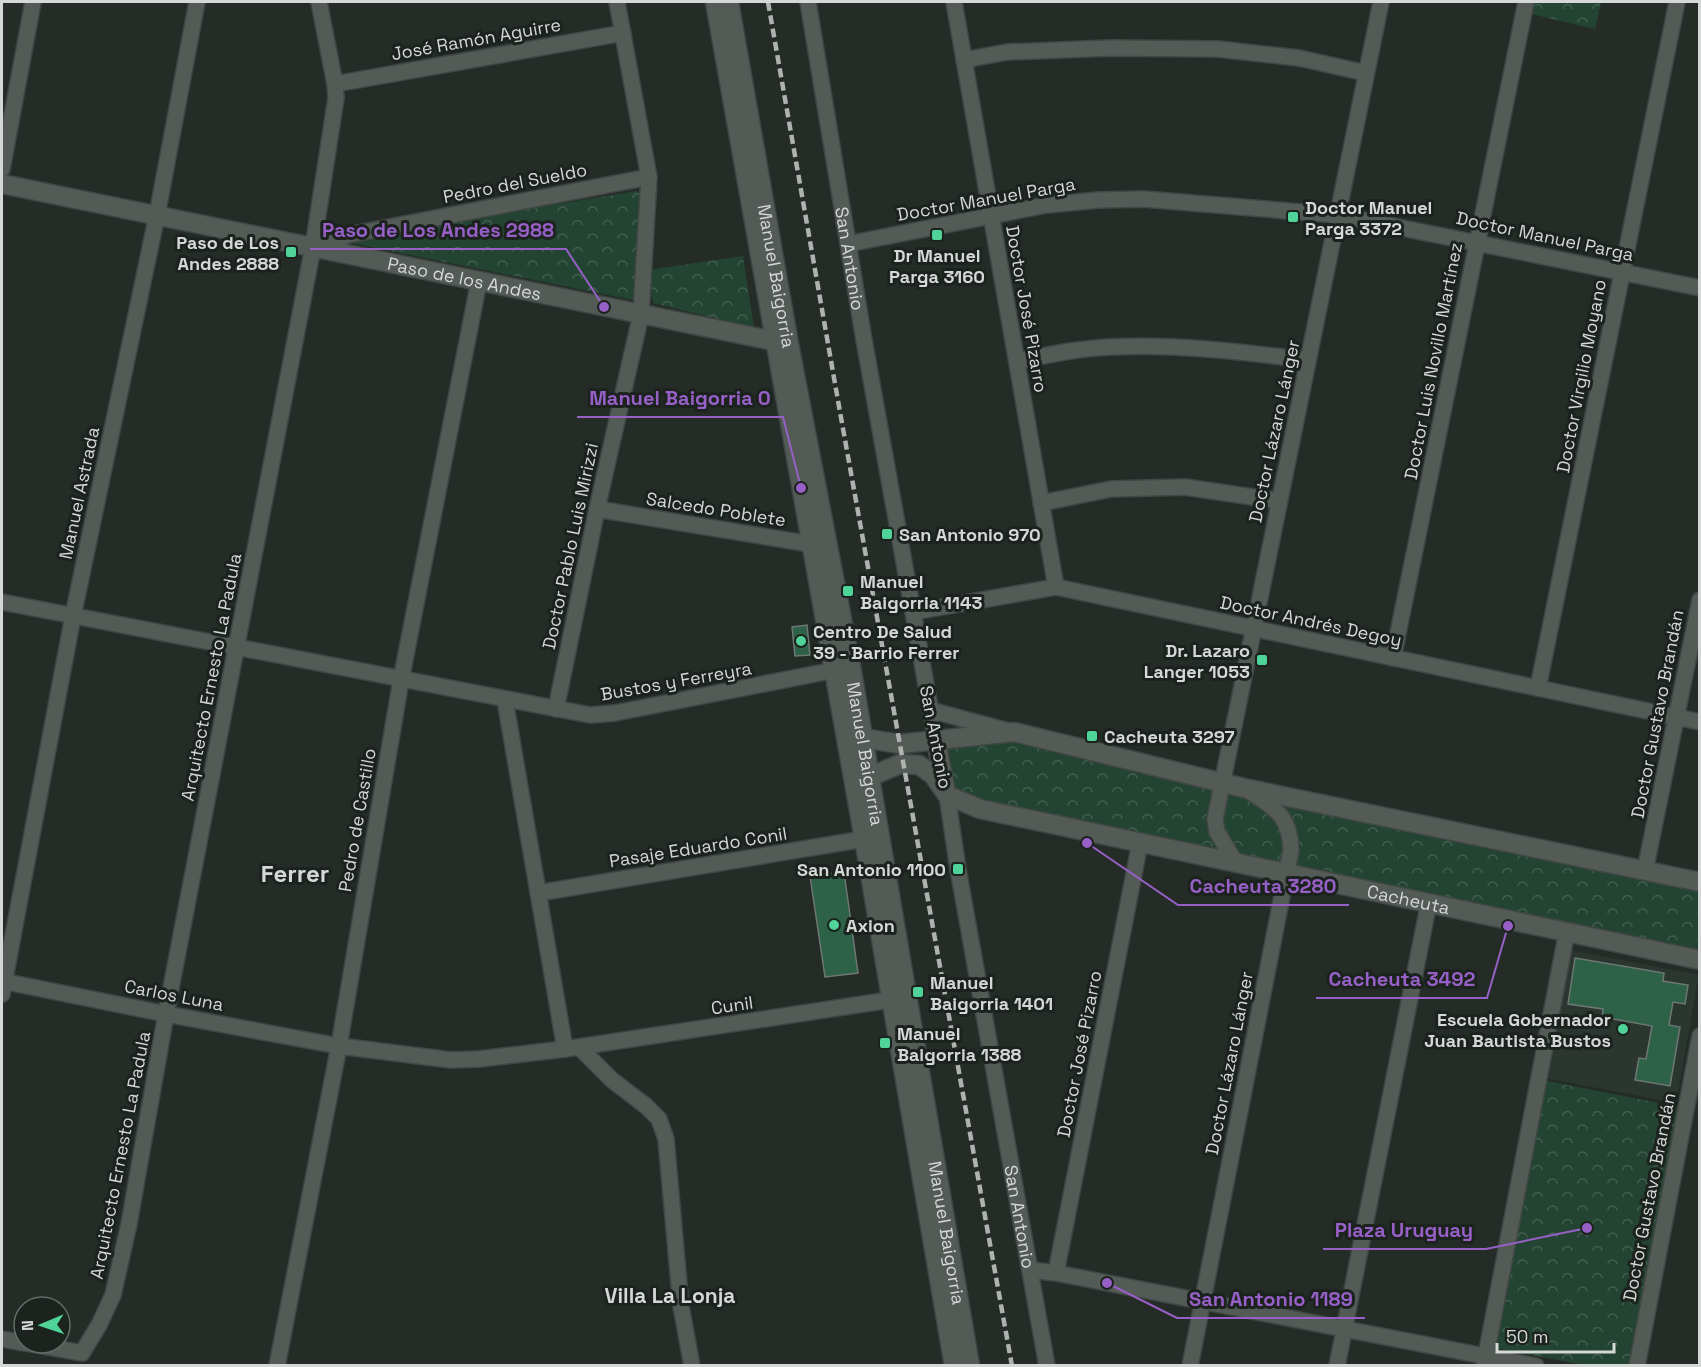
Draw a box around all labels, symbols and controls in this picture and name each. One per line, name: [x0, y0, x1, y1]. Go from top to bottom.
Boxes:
street label: José Ramón Aguirre: [389, 13, 563, 65]
street label: Pedro del Sueldo: [441, 158, 589, 208]
street label: Doctor Manuel Parga: [895, 172, 1077, 226]
place label: Doctor Manuel Parga 3372: [1305, 196, 1432, 240]
street label: Manuel Baigorria: [753, 202, 801, 349]
street label: San Antonio: [831, 205, 870, 312]
street label: Doctor Manuel Parga: [1454, 206, 1636, 266]
marker: Doctor Manuel Parga 3372: [1286, 210, 1300, 224]
callout: Paso de Los Andes 2988: [310, 211, 566, 249]
text: Paso de Los Andes 2988: [322, 217, 554, 243]
street label: Doctor José Pizarro: [1001, 224, 1053, 394]
marker: Dr Manuel Parga 3160: [930, 228, 944, 242]
place label: Paso de Los Andes 2888: [176, 231, 279, 275]
street label: Doctor Luis Novillo Martínez: [1399, 241, 1467, 481]
place label: Dr Manuel Parga 3160: [889, 244, 985, 288]
marker: Paso de Los Andes 2888: [284, 245, 298, 259]
street label: Paso de los Andes: [385, 251, 544, 305]
street label: Doctor Virgilio Moyano: [1551, 277, 1611, 475]
street label: Doctor Lázaro Lánger: [1243, 337, 1305, 524]
callout: Manuel Baigorria 0: [577, 379, 783, 417]
text: Manuel Baigorria 0: [589, 385, 771, 411]
street label: Manuel Astrada: [54, 425, 104, 561]
street label: Doctor Pablo Luis Mirizzi: [537, 441, 603, 651]
street label: Salcedo Poblete: [645, 487, 787, 531]
place label: San Antonio 970: [899, 523, 1041, 546]
marker: San Antonio 970: [880, 527, 894, 541]
street label: Arquitecto Ernesto La Padula: [176, 551, 246, 803]
place label: Manuel Baigorria 1143: [860, 570, 982, 614]
marker: Manuel Baigorria 1143: [841, 584, 855, 598]
street label: Doctor Andrés Degoy: [1218, 590, 1404, 652]
street label: Doctor Gustavo Brandán: [1625, 608, 1689, 820]
place label: Centro De Salud 39 - Barrio Ferrer: [813, 620, 959, 664]
marker: Centro De Salud 39 - Barrio Ferrer: [794, 634, 808, 648]
place label: Dr. Lazaro Langer 1053: [1144, 639, 1250, 683]
marker: Dr. Lazaro Langer 1053: [1255, 653, 1269, 667]
street label: Bustos y Ferreyra: [599, 656, 753, 706]
street label: Manuel Baigorria: [842, 680, 889, 827]
street label: San Antonio: [915, 683, 957, 791]
place label: Cacheuta 3297: [1104, 725, 1234, 748]
marker: Cacheuta 3297: [1085, 729, 1099, 743]
street label: Pedro de Castillo: [333, 746, 381, 894]
street label: Pasaje Eduardo Conil: [607, 822, 789, 872]
district label: Ferrer: [261, 858, 329, 889]
place label: San Antonio 1100: [797, 858, 946, 881]
marker: San Antonio 1100: [951, 862, 965, 876]
callout: Cacheuta 3280: [1178, 867, 1349, 905]
text: Cacheuta 3280: [1190, 873, 1336, 899]
street label: Cacheuta: [1365, 879, 1452, 919]
place label: Axion: [846, 914, 895, 937]
marker: Axion: [827, 918, 841, 932]
callout: Cacheuta 3492: [1316, 960, 1487, 998]
text: Cacheuta 3492: [1328, 966, 1476, 992]
street label: Doctor José Pizarro: [1052, 969, 1106, 1139]
street label: Doctor Lázaro Lánger: [1200, 969, 1258, 1157]
place label: Manuel Baigorria 1401: [930, 971, 1053, 1015]
street label: Carlos Luna: [122, 974, 226, 1016]
marker: Manuel Baigorria 1401: [911, 985, 925, 999]
street label: Cunil: [709, 991, 755, 1019]
place label: Escuela Gobernador Juan Bautista Bustos: [1424, 1008, 1611, 1052]
place label: Manuel Baigorria 1388: [897, 1022, 1022, 1066]
marker: Escuela Gobernador Juan Bautista Bustos: [1616, 1022, 1630, 1036]
street label: Arquitecto Ernesto La Padula: [85, 1029, 155, 1281]
marker: Manuel Baigorria 1388: [878, 1036, 892, 1050]
street label: Doctor Gustavo Brandán: [1617, 1091, 1681, 1303]
street label: Manuel Baigorria: [924, 1159, 971, 1306]
street label: San Antonio: [1000, 1163, 1041, 1270]
callout: Plaza Uruguay: [1323, 1211, 1486, 1249]
text: Plaza Uruguay: [1335, 1217, 1473, 1243]
callout: San Antonio 1189: [1177, 1280, 1365, 1318]
district label: Villa La Lonja: [605, 1282, 736, 1309]
text: San Antonio 1189: [1189, 1286, 1353, 1312]
north arrow: [12, 1295, 72, 1355]
scale bar: [1497, 1316, 1614, 1354]
text: N: [17, 1320, 38, 1331]
text: 50 m: [1506, 1325, 1548, 1348]

